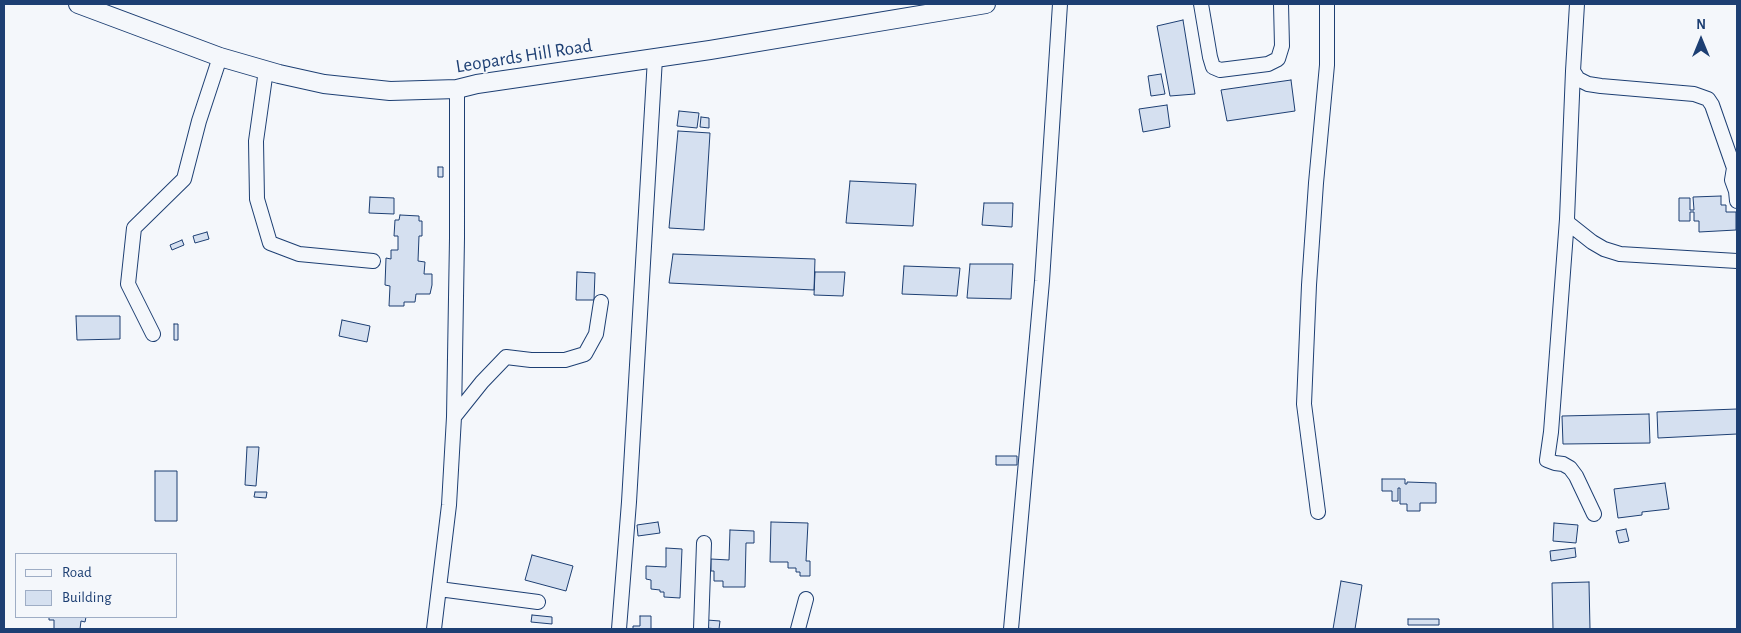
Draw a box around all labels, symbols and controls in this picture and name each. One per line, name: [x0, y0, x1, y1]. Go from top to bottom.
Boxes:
north arrow: [1676, 15, 1726, 65]
text: N: [1696, 18, 1706, 32]
street label: Leopards Hill Road: [454, 34, 594, 78]
legend: [15, 553, 178, 618]
text: Road: [62, 565, 92, 580]
text: Building: [62, 590, 112, 605]

